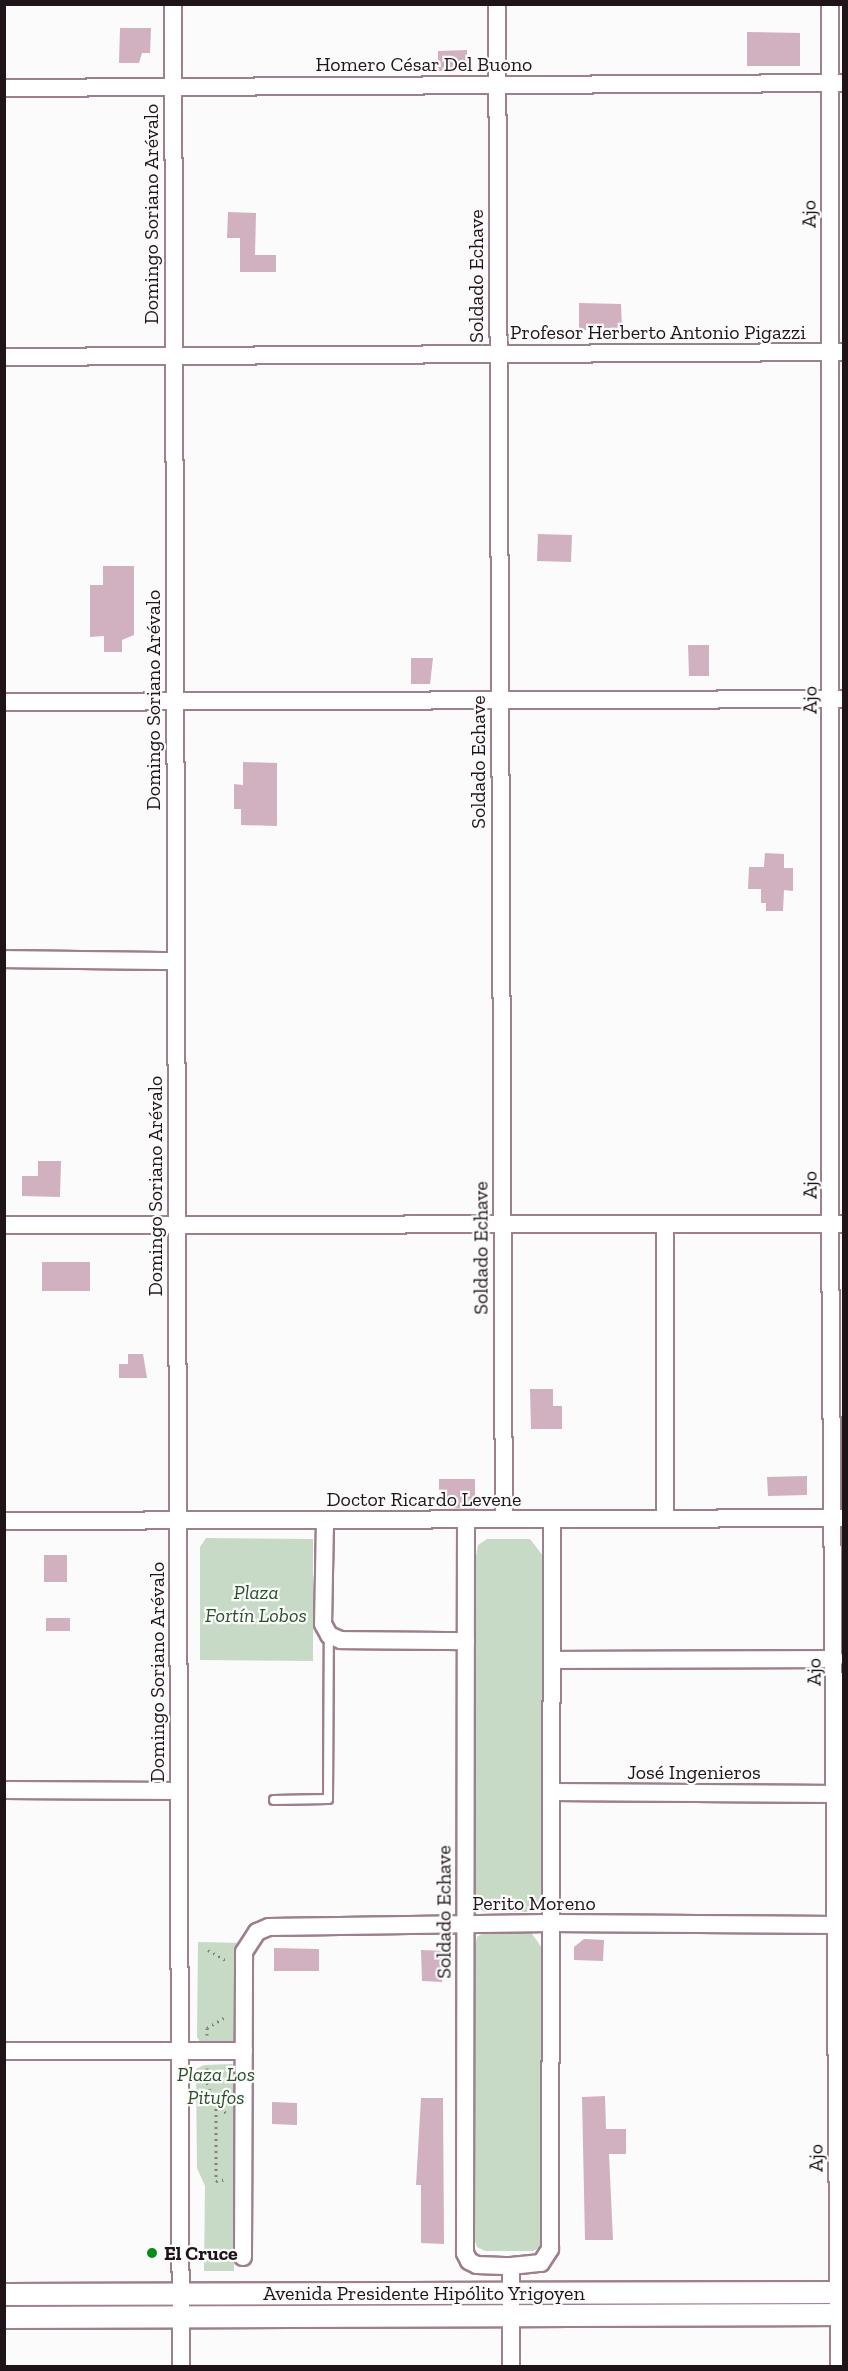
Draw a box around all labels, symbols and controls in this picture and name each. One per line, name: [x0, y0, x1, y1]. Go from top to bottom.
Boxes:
street label: Homero César Del Buono: [315, 52, 533, 76]
street label: Domingo Soriano Arévalo: [139, 103, 163, 325]
street label: Ajo: [797, 200, 821, 228]
street label: Soldado Echave: [464, 209, 488, 343]
street label: Profesor Herberto Antonio Pigazzi: [510, 320, 806, 344]
street label: Domingo Soriano Arévalo: [141, 589, 165, 811]
street label: Ajo: [798, 686, 822, 714]
street label: Soldado Echave: [466, 695, 490, 829]
street label: Domingo Soriano Arévalo: [143, 1075, 167, 1297]
street label: Ajo: [798, 1171, 822, 1199]
street label: Soldado Echave: [469, 1181, 493, 1315]
street label: Doctor Ricardo Levene: [326, 1487, 522, 1511]
street label: Domingo Soriano Arévalo: [145, 1561, 169, 1783]
park label: Plaza Fortín Lobos: [205, 1580, 307, 1627]
street label: Ajo: [802, 1658, 826, 1686]
street label: José Ingenieros: [627, 1760, 761, 1784]
street label: Soldado Echave: [432, 1845, 456, 1979]
street label: Perito Moreno: [472, 1891, 596, 1915]
park label: Plaza Los Pitufos: [177, 2063, 255, 2110]
street label: Ajo: [804, 2144, 828, 2172]
place label: El Cruce: [164, 2241, 238, 2265]
marker: El Cruce: [145, 2246, 159, 2260]
street label: Avenida Presidente Hipólito Yrigoyen: [263, 2281, 585, 2305]

